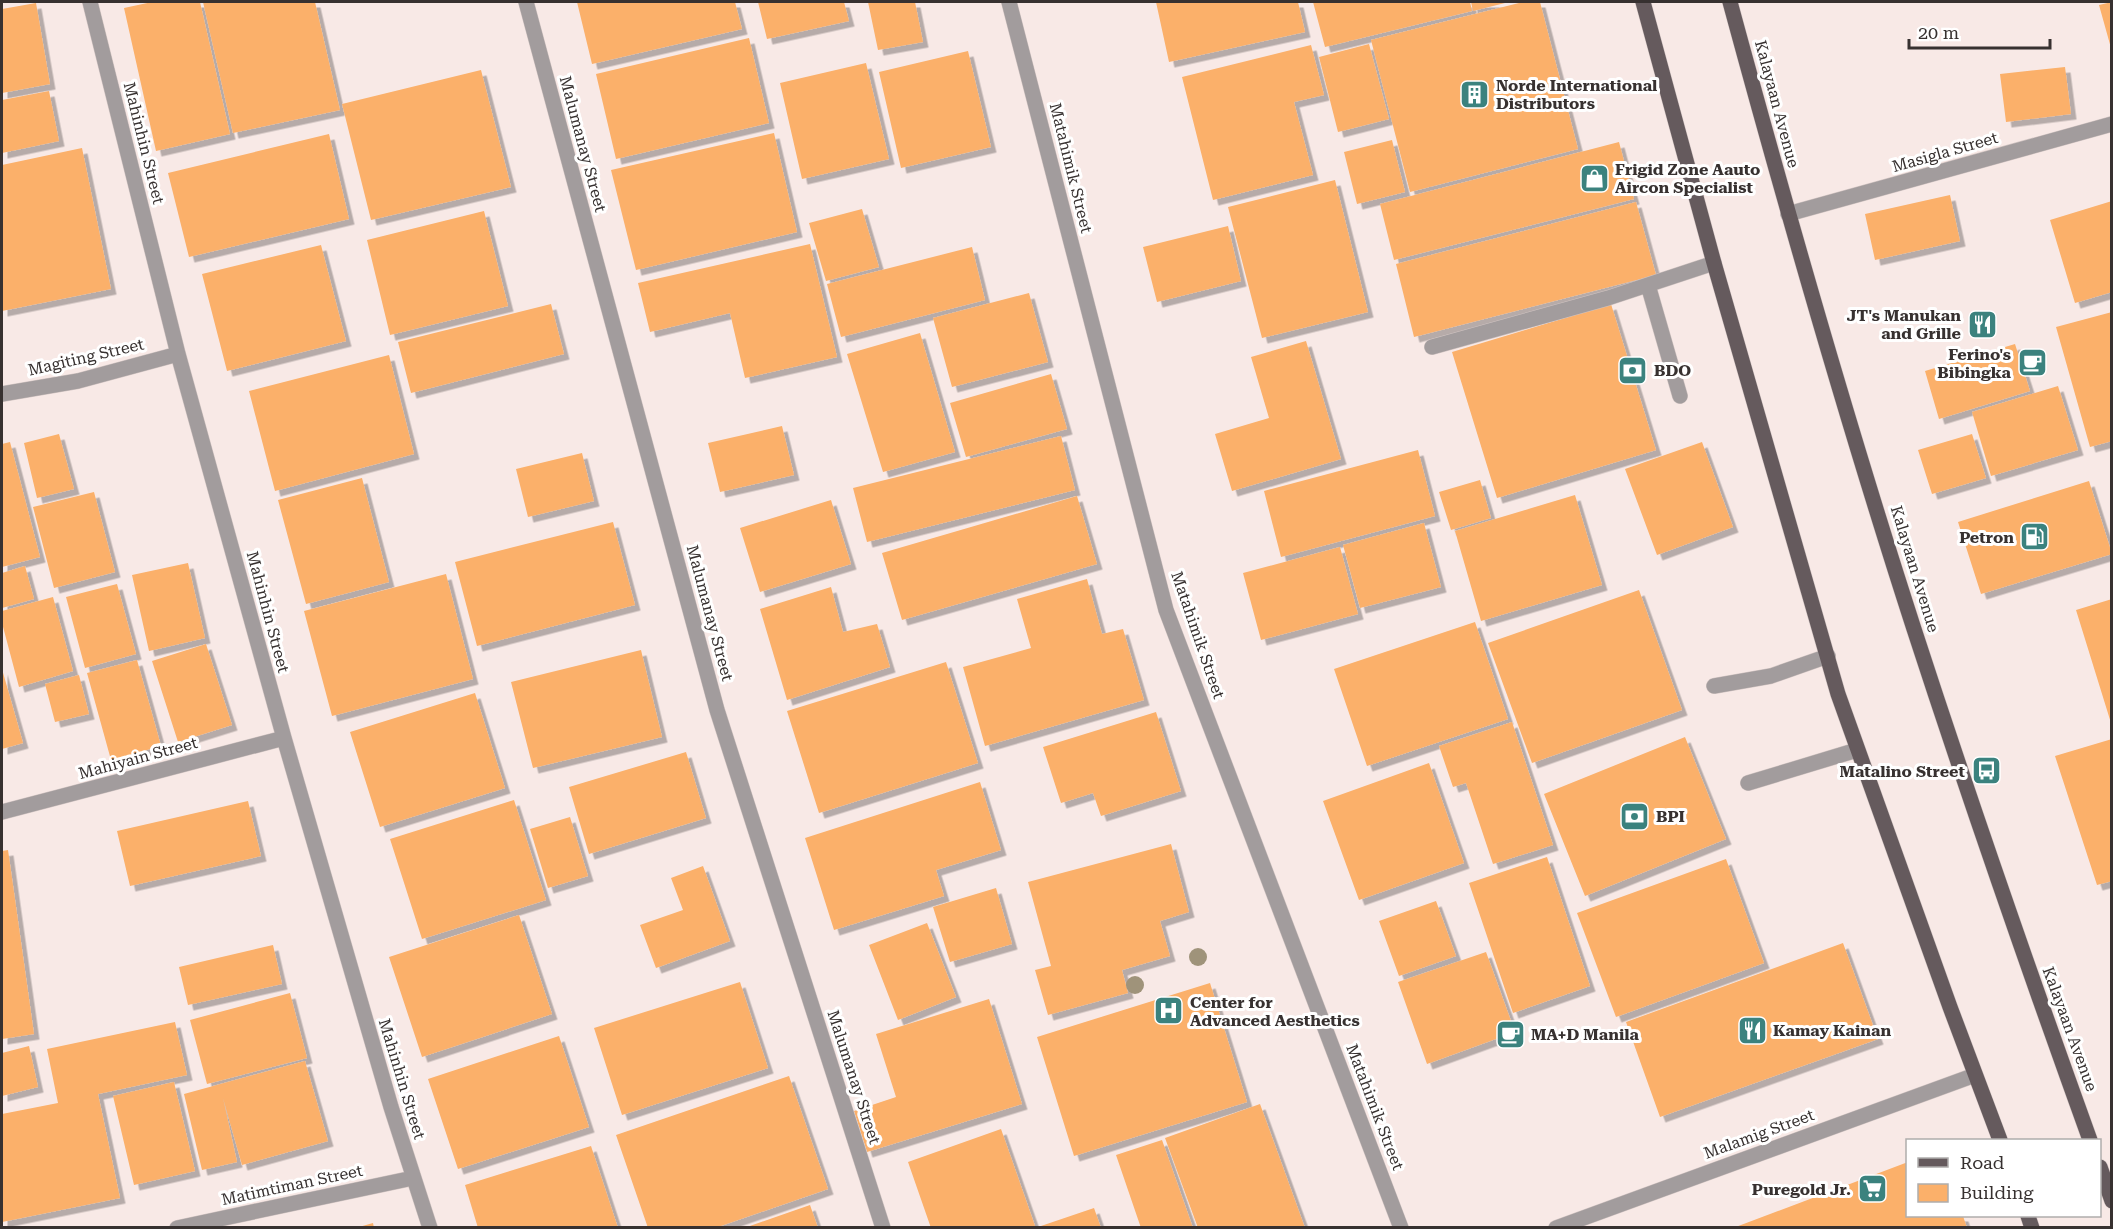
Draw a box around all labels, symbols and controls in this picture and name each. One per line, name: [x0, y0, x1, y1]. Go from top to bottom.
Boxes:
scale bar: [1909, 12, 2050, 50]
text: 20 m: [1918, 22, 1959, 43]
street label: Kalayaan Avenue: [1751, 38, 1803, 170]
street label: Malumanay Street: [556, 74, 610, 214]
place label: Norde International Distributors: [1496, 76, 1658, 113]
building icon: Norde International Distributors: [1459, 78, 1491, 110]
street label: Mahinhin Street: [120, 80, 168, 206]
street label: Matahimik Street: [1046, 101, 1096, 235]
street label: Masigla Street: [1890, 128, 2000, 176]
place label: Frigid Zone Aauto Aircon Specialist: [1615, 160, 1760, 197]
shop icon: Frigid Zone Aauto Aircon Specialist: [1578, 162, 1610, 194]
place label: JT's Manukan and Grille: [1847, 306, 1961, 343]
restaurant icon: JT's Manukan and Grille: [1966, 308, 1998, 340]
street label: Magiting Street: [26, 334, 146, 380]
place label: Ferino's Bibingka: [1937, 345, 2012, 382]
cafe icon: Ferino's Bibingka: [2016, 347, 2048, 379]
bank icon: BDO: [1617, 354, 1649, 386]
place label: BDO: [1654, 361, 1691, 380]
street label: Kalayaan Avenue: [1887, 503, 1943, 635]
fuel station icon: Petron: [2019, 521, 2051, 553]
place label: Petron: [1959, 528, 2014, 547]
street label: Malumanay Street: [683, 543, 737, 683]
street label: Mahinhin Street: [243, 549, 293, 675]
street label: Matahimik Street: [1167, 569, 1229, 701]
street label: Mahiyain Street: [76, 733, 200, 783]
bus stop icon: Matalino Street: [1970, 755, 2002, 787]
place label: Matalino Street: [1840, 762, 1965, 781]
bank icon: BPI: [1619, 800, 1651, 832]
place label: BPI: [1656, 807, 1685, 826]
street label: Kalayaan Avenue: [2039, 964, 2101, 1094]
place label: Center for Advanced Aesthetics: [1190, 993, 1360, 1030]
hospital icon: Center for Advanced Aesthetics: [1153, 995, 1185, 1027]
street label: Malumanay Street: [823, 1008, 885, 1147]
restaurant icon: Kamay Kainan: [1736, 1014, 1768, 1046]
street label: Mahinhin Street: [375, 1016, 429, 1142]
cafe icon: MA+D Manila: [1494, 1018, 1526, 1050]
place label: Kamay Kainan: [1773, 1021, 1891, 1040]
place label: MA+D Manila: [1531, 1025, 1639, 1044]
street label: Matahimik Street: [1342, 1041, 1408, 1173]
street label: Malamig Street: [1701, 1105, 1817, 1163]
legend: [1906, 1139, 2101, 1217]
text: Road: [1960, 1152, 2005, 1173]
street label: Matimtiman Street: [220, 1161, 364, 1209]
supermarket icon: Puregold Jr.: [1856, 1173, 1888, 1205]
place label: Puregold Jr.: [1752, 1180, 1851, 1199]
text: Building: [1960, 1182, 2034, 1203]

